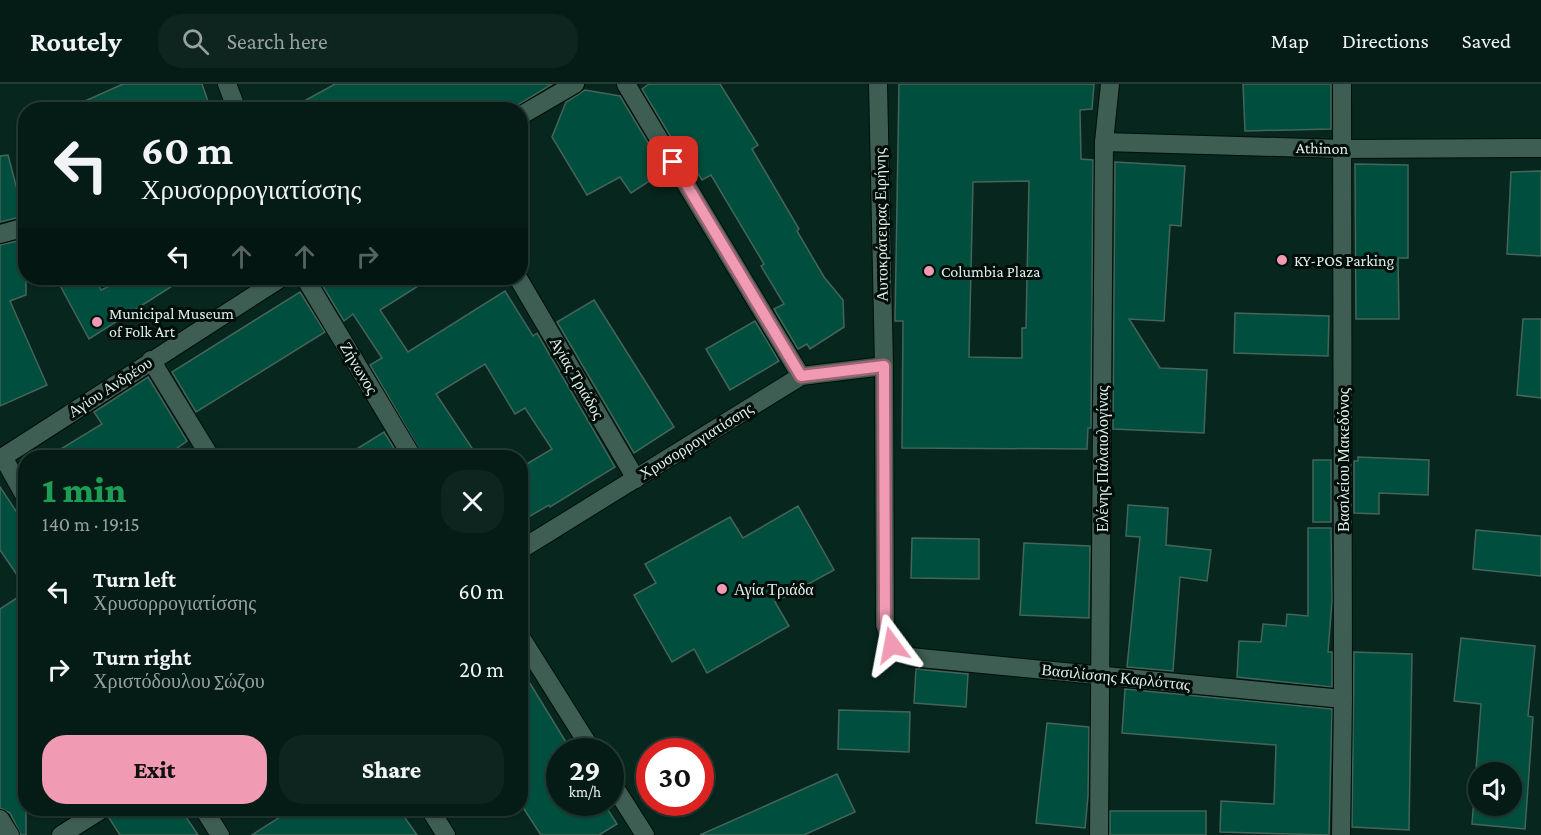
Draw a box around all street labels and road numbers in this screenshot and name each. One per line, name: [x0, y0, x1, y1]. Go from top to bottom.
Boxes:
street label: Athinon: [1296, 139, 1349, 157]
street label: Αυτοκράτειρας Ειρήνης: [871, 147, 892, 302]
street label: Αγίας Τριάδος: [546, 334, 608, 423]
street label: Ζήνωνος: [336, 339, 381, 398]
street label: Αγίου Ανδρέου: [65, 354, 156, 421]
street label: Ελένης Παλαιολογίνας: [1094, 385, 1112, 532]
street label: Βασιλείου Μακεδόνος: [1335, 387, 1352, 532]
street label: Χρυσορρογιατίσσης: [636, 399, 757, 484]
street label: Βασιλίσσης Καρλόττας: [1041, 661, 1192, 694]

